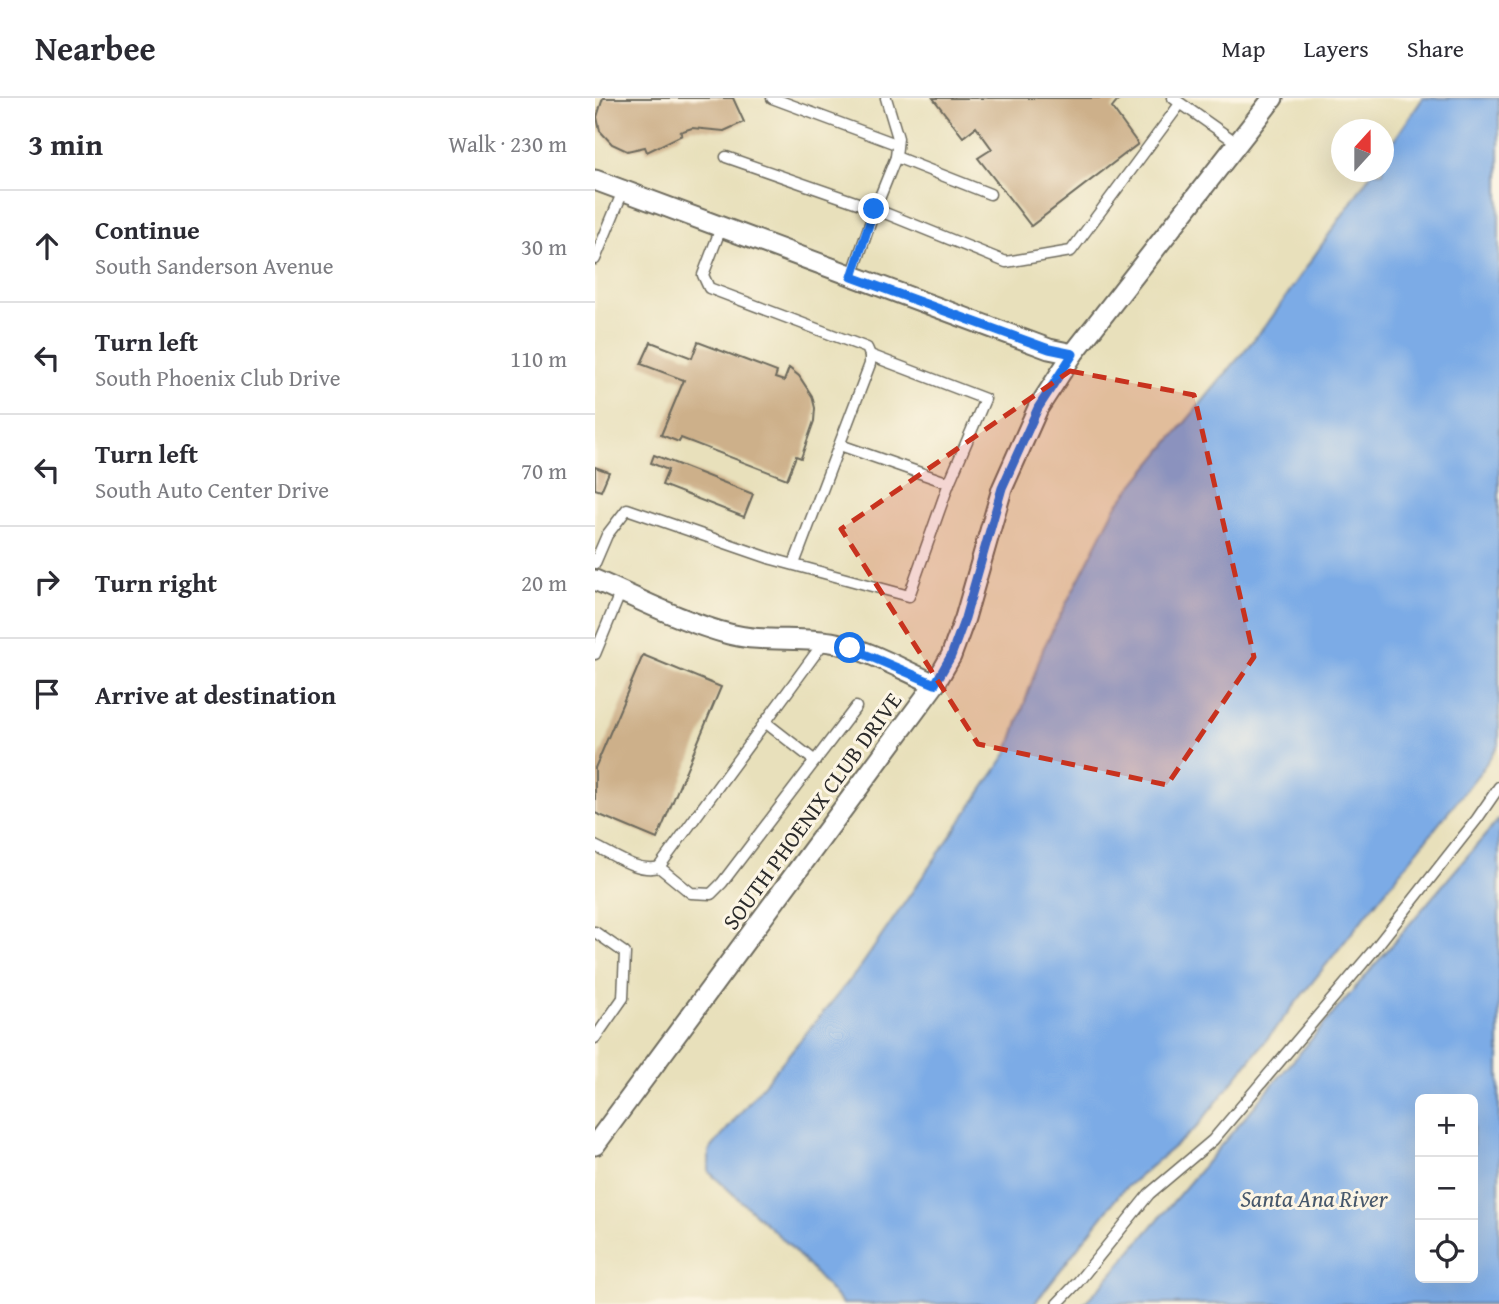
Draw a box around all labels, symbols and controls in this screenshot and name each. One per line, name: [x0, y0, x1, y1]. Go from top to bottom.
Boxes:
text: Nearbee: [35, 24, 156, 72]
text: Map: [1222, 31, 1265, 66]
text: Layers: [1303, 31, 1369, 66]
text: Share: [1407, 31, 1464, 66]
north arrow: [1331, 119, 1394, 182]
text: 3 min: [28, 122, 103, 166]
text: Walk · 230 m: [448, 127, 567, 160]
route end: [858, 193, 889, 224]
text: Continue: [95, 210, 200, 249]
icon: ahead: [28, 227, 66, 265]
text: 30 m: [521, 230, 567, 263]
text: South Sanderson Avenue: [95, 249, 334, 282]
text: Turn left: [95, 322, 198, 361]
icon: left: [28, 339, 66, 377]
text: 110 m: [510, 342, 567, 375]
text: South Phoenix Club Drive: [95, 361, 340, 394]
text: Turn left: [95, 434, 198, 473]
icon: left: [28, 451, 66, 489]
text: 70 m: [521, 454, 567, 487]
text: South Auto Center Drive: [95, 473, 329, 506]
icon: right: [28, 563, 66, 601]
text: Turn right: [95, 563, 217, 602]
text: 20 m: [521, 566, 567, 599]
route start: [834, 632, 865, 663]
icon: arrive: [28, 675, 66, 713]
text: Arrive at destination: [95, 675, 336, 714]
street label: SOUTH PHOENIX CLUB DRIVE: [714, 685, 909, 936]
map controls: [1415, 1094, 1478, 1283]
button: +: [1415, 1094, 1478, 1157]
button: −: [1415, 1157, 1478, 1220]
water label: Santa Ana River: [1240, 1181, 1389, 1216]
button: locate: [1415, 1220, 1478, 1283]

